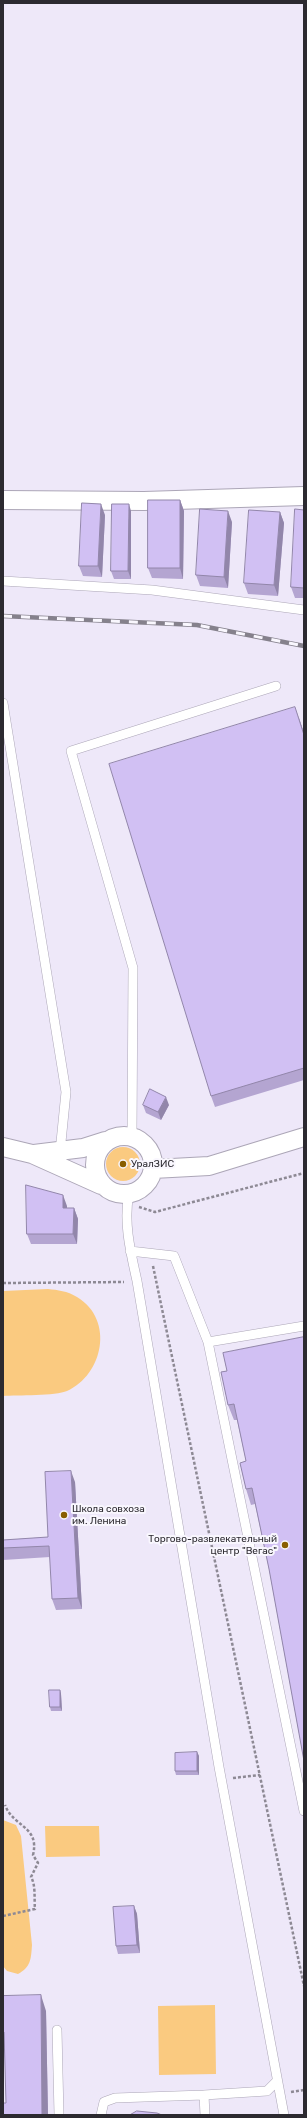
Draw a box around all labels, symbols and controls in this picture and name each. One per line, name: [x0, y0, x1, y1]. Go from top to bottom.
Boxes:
place label: УралЗИС: [131, 1158, 174, 1170]
marker: УралЗИС: [118, 1159, 128, 1169]
place label: Школа совхоза им. Ленина: [72, 1503, 145, 1526]
marker: Школа совхоза им. Ленина: [59, 1510, 69, 1520]
place label: Торгово-развлекательный центр "Вегас": [148, 1533, 277, 1556]
marker: Торгово-развлекательный центр "Вегас": [280, 1540, 290, 1550]

